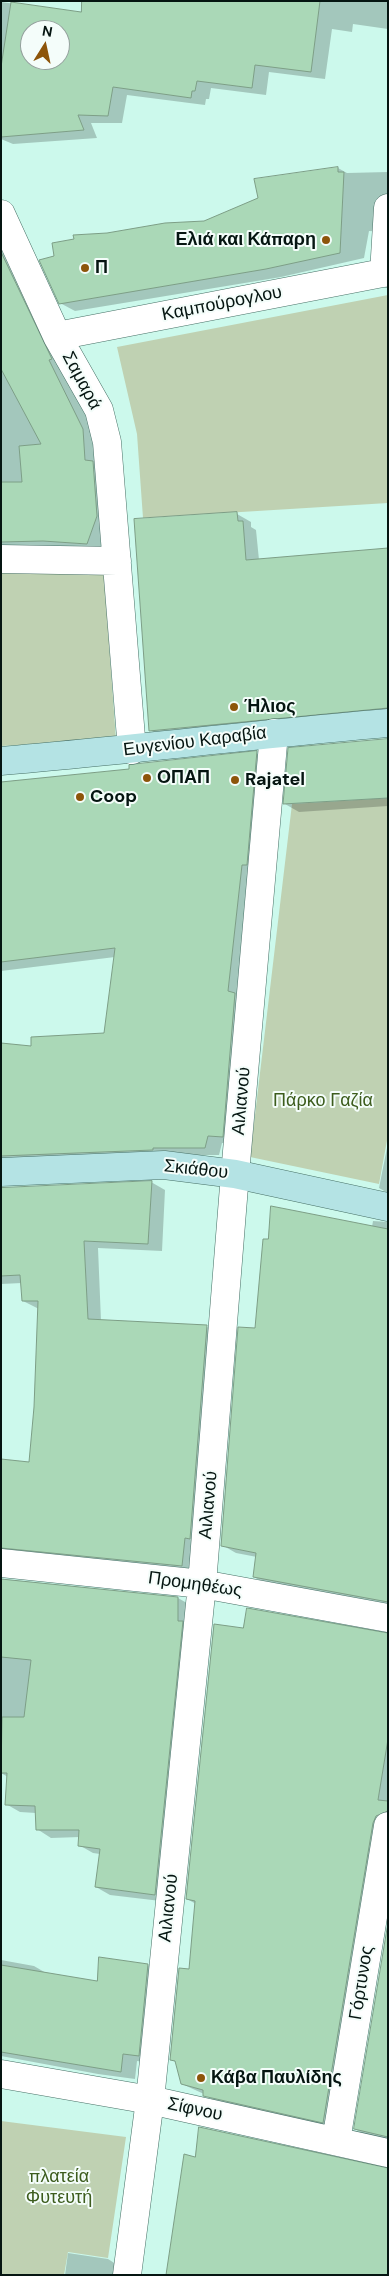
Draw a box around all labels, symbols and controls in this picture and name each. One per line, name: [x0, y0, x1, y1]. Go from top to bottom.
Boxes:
north arrow: [20, 20, 70, 70]
text: N: [41, 21, 54, 41]
place label: Ελιά και Κάπαρη: [175, 229, 316, 251]
marker: Ελιά και Κάπαρη: [320, 234, 332, 246]
place label: Π: [95, 257, 108, 279]
marker: Π: [79, 262, 91, 274]
street label: Καμπούρογλου: [160, 282, 284, 326]
street label: Σαμαρά: [57, 348, 105, 414]
place label: Ήλιος: [244, 696, 296, 718]
marker: Ήλιος: [228, 701, 240, 713]
street label: Ευγενίου Καραβία: [122, 722, 268, 762]
place label: ΟΠΑΠ: [157, 767, 210, 789]
place label: Rajatel: [245, 769, 305, 791]
marker: ΟΠΑΠ: [141, 772, 153, 784]
marker: Rajatel: [229, 774, 241, 786]
place label: Coop: [90, 786, 137, 808]
marker: Coop: [74, 791, 86, 803]
street label: Αιλιανού: [228, 1066, 256, 1136]
park label: Πάρκο Γαζία: [273, 1090, 373, 1112]
street label: Σκιάθου: [163, 1156, 229, 1184]
street label: Αιλιανού: [195, 1470, 223, 1540]
street label: Προμηθέως: [147, 1568, 243, 1602]
street label: Αιλιανού: [155, 1873, 183, 1943]
street label: Γόρτυνος: [346, 1944, 378, 2022]
place label: Κάβα Παυλίδης: [211, 2067, 342, 2089]
marker: Κάβα Παυλίδης: [195, 2072, 207, 2084]
street label: Σίφνου: [166, 2094, 224, 2126]
park label: πλατεία Φυτευτή: [26, 2166, 92, 2208]

